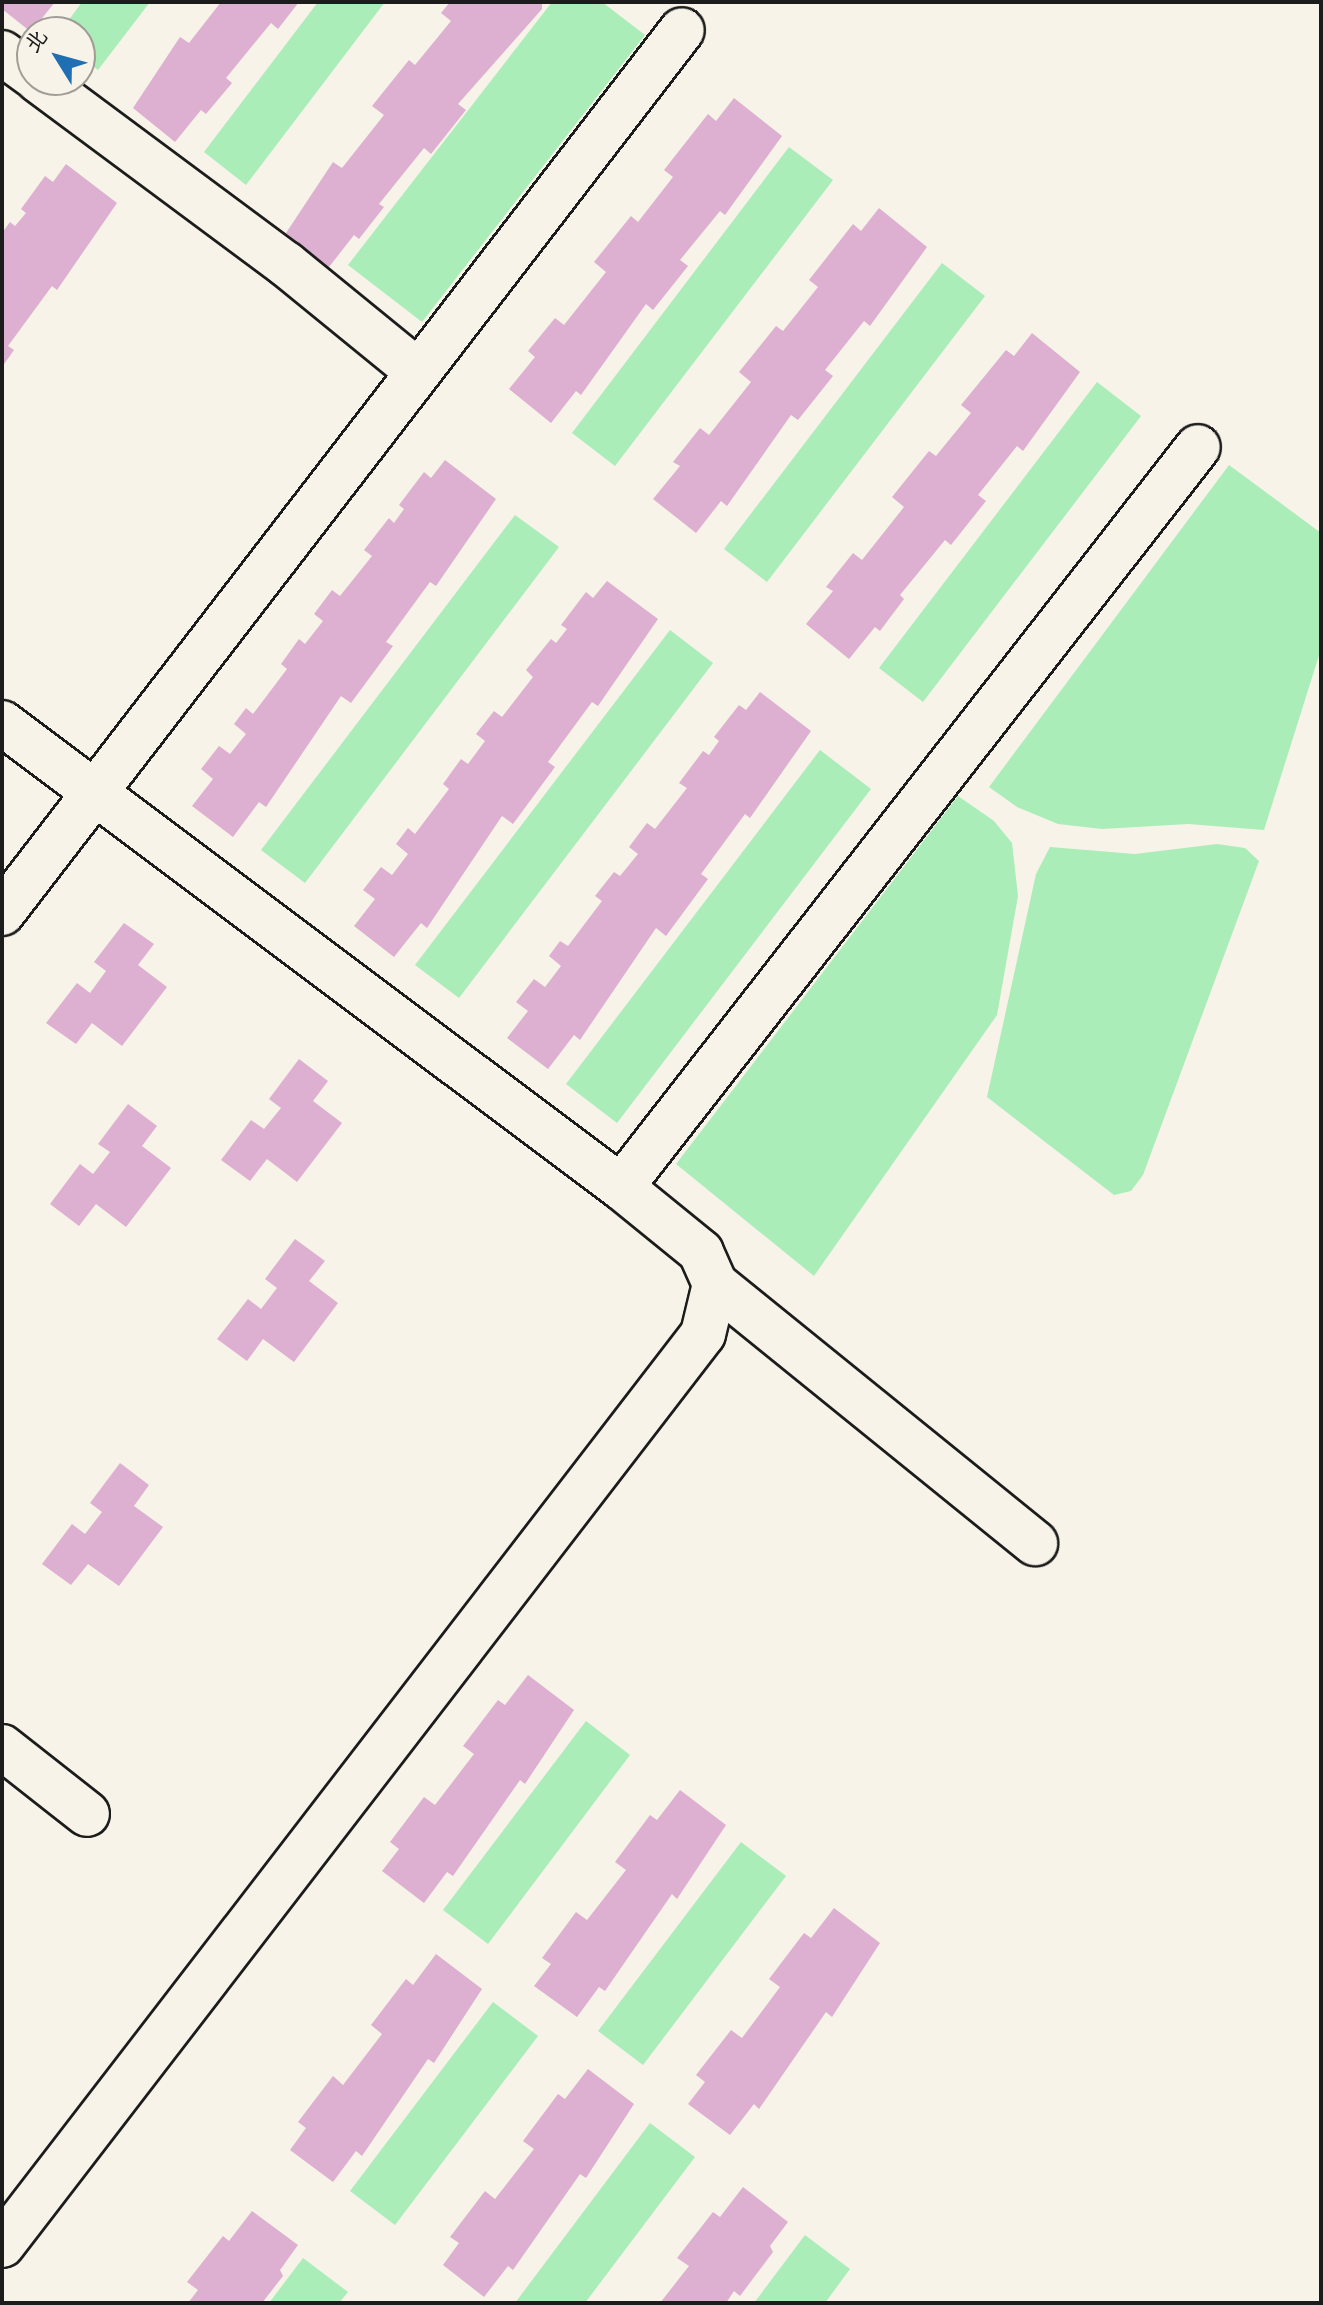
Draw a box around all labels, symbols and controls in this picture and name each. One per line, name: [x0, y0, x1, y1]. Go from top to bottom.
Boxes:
north arrow: [16, 16, 96, 96]
text: 北: [19, 24, 57, 61]

